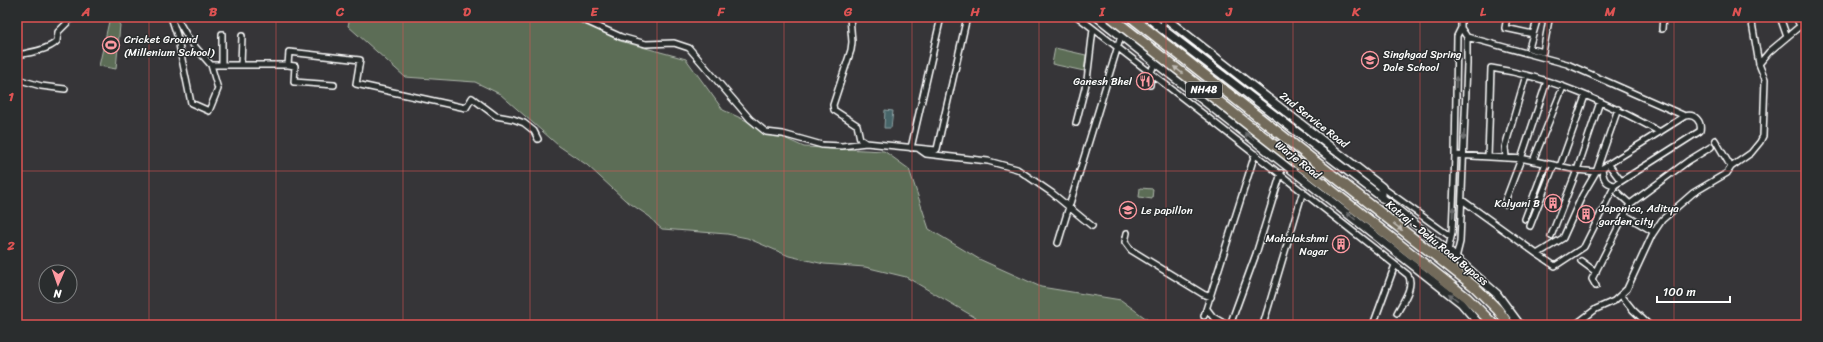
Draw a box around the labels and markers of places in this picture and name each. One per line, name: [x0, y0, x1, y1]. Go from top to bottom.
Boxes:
place label: Cricket Ground (Millenium School): [124, 30, 215, 62]
sports icon: Cricket Ground (Millenium School): [101, 35, 121, 55]
place label: Singhgad Spring Dale School: [1383, 45, 1462, 77]
school or university icon: Singhgad Spring Dale School: [1360, 50, 1380, 70]
restaurant icon: Ganesh Bhel: [1135, 71, 1155, 91]
place label: Ganesh Bhel: [1073, 72, 1133, 91]
building icon: Kalyani B: [1543, 193, 1563, 213]
place label: Kalyani B: [1495, 194, 1540, 213]
place label: Japonica, Aditya garden city: [1598, 199, 1679, 231]
school or university icon: Le papillon: [1118, 200, 1138, 220]
place label: Le papillon: [1141, 201, 1193, 220]
building icon: Japonica, Aditya garden city: [1576, 204, 1596, 224]
place label: Mahalakshmi Nagar: [1265, 229, 1329, 261]
building icon: Mahalakshmi Nagar: [1331, 234, 1351, 254]

